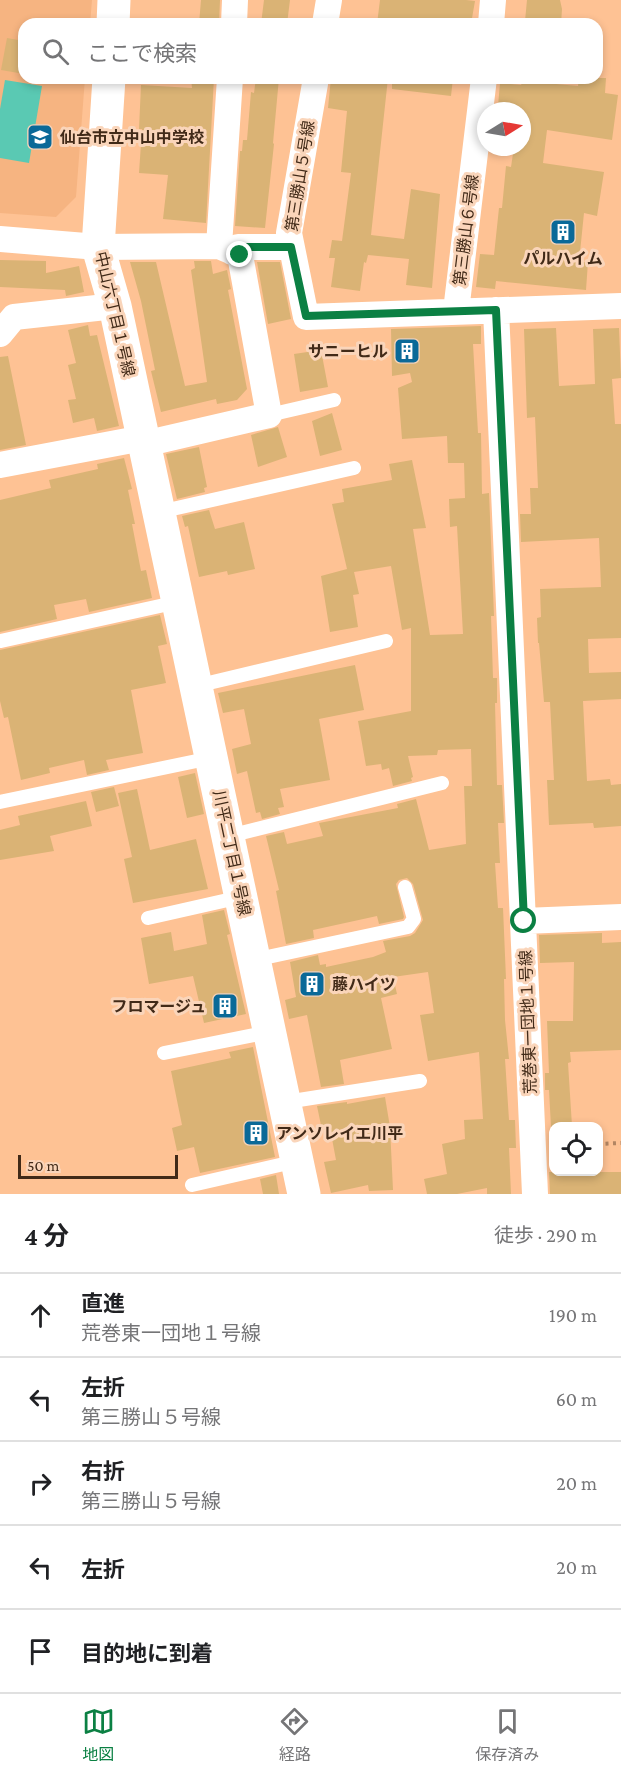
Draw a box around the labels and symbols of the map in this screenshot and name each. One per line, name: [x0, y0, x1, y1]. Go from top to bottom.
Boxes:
north arrow: [477, 102, 531, 156]
street label: 第三勝山５号線: [283, 119, 317, 233]
school or university icon: 仙台市立中山中学校: [25, 122, 55, 152]
place label: 仙台市立中山中学校: [59, 129, 204, 146]
street label: 第三勝山６号線: [451, 173, 481, 287]
building icon: パルハイム: [548, 217, 578, 247]
route end: [226, 241, 252, 267]
street label: 中山六丁目１号線: [92, 250, 138, 378]
place label: パルハイム: [523, 250, 603, 267]
building icon: サニーヒル: [392, 336, 422, 366]
place label: サニーヒル: [308, 343, 388, 360]
street label: 川平二丁目１号線: [210, 789, 254, 917]
route start: [510, 907, 536, 933]
street label: 荒巻東一団地１号線: [517, 950, 539, 1094]
building icon: 藤ハイツ: [297, 969, 327, 999]
place label: 藤ハイツ: [332, 976, 396, 993]
building icon: フロマージュ: [210, 991, 240, 1021]
place label: フロマージュ: [111, 998, 206, 1015]
building icon: アンソレイエ川平: [241, 1118, 271, 1148]
place label: アンソレイエ川平: [276, 1125, 403, 1142]
scale bar: [18, 1152, 178, 1180]

